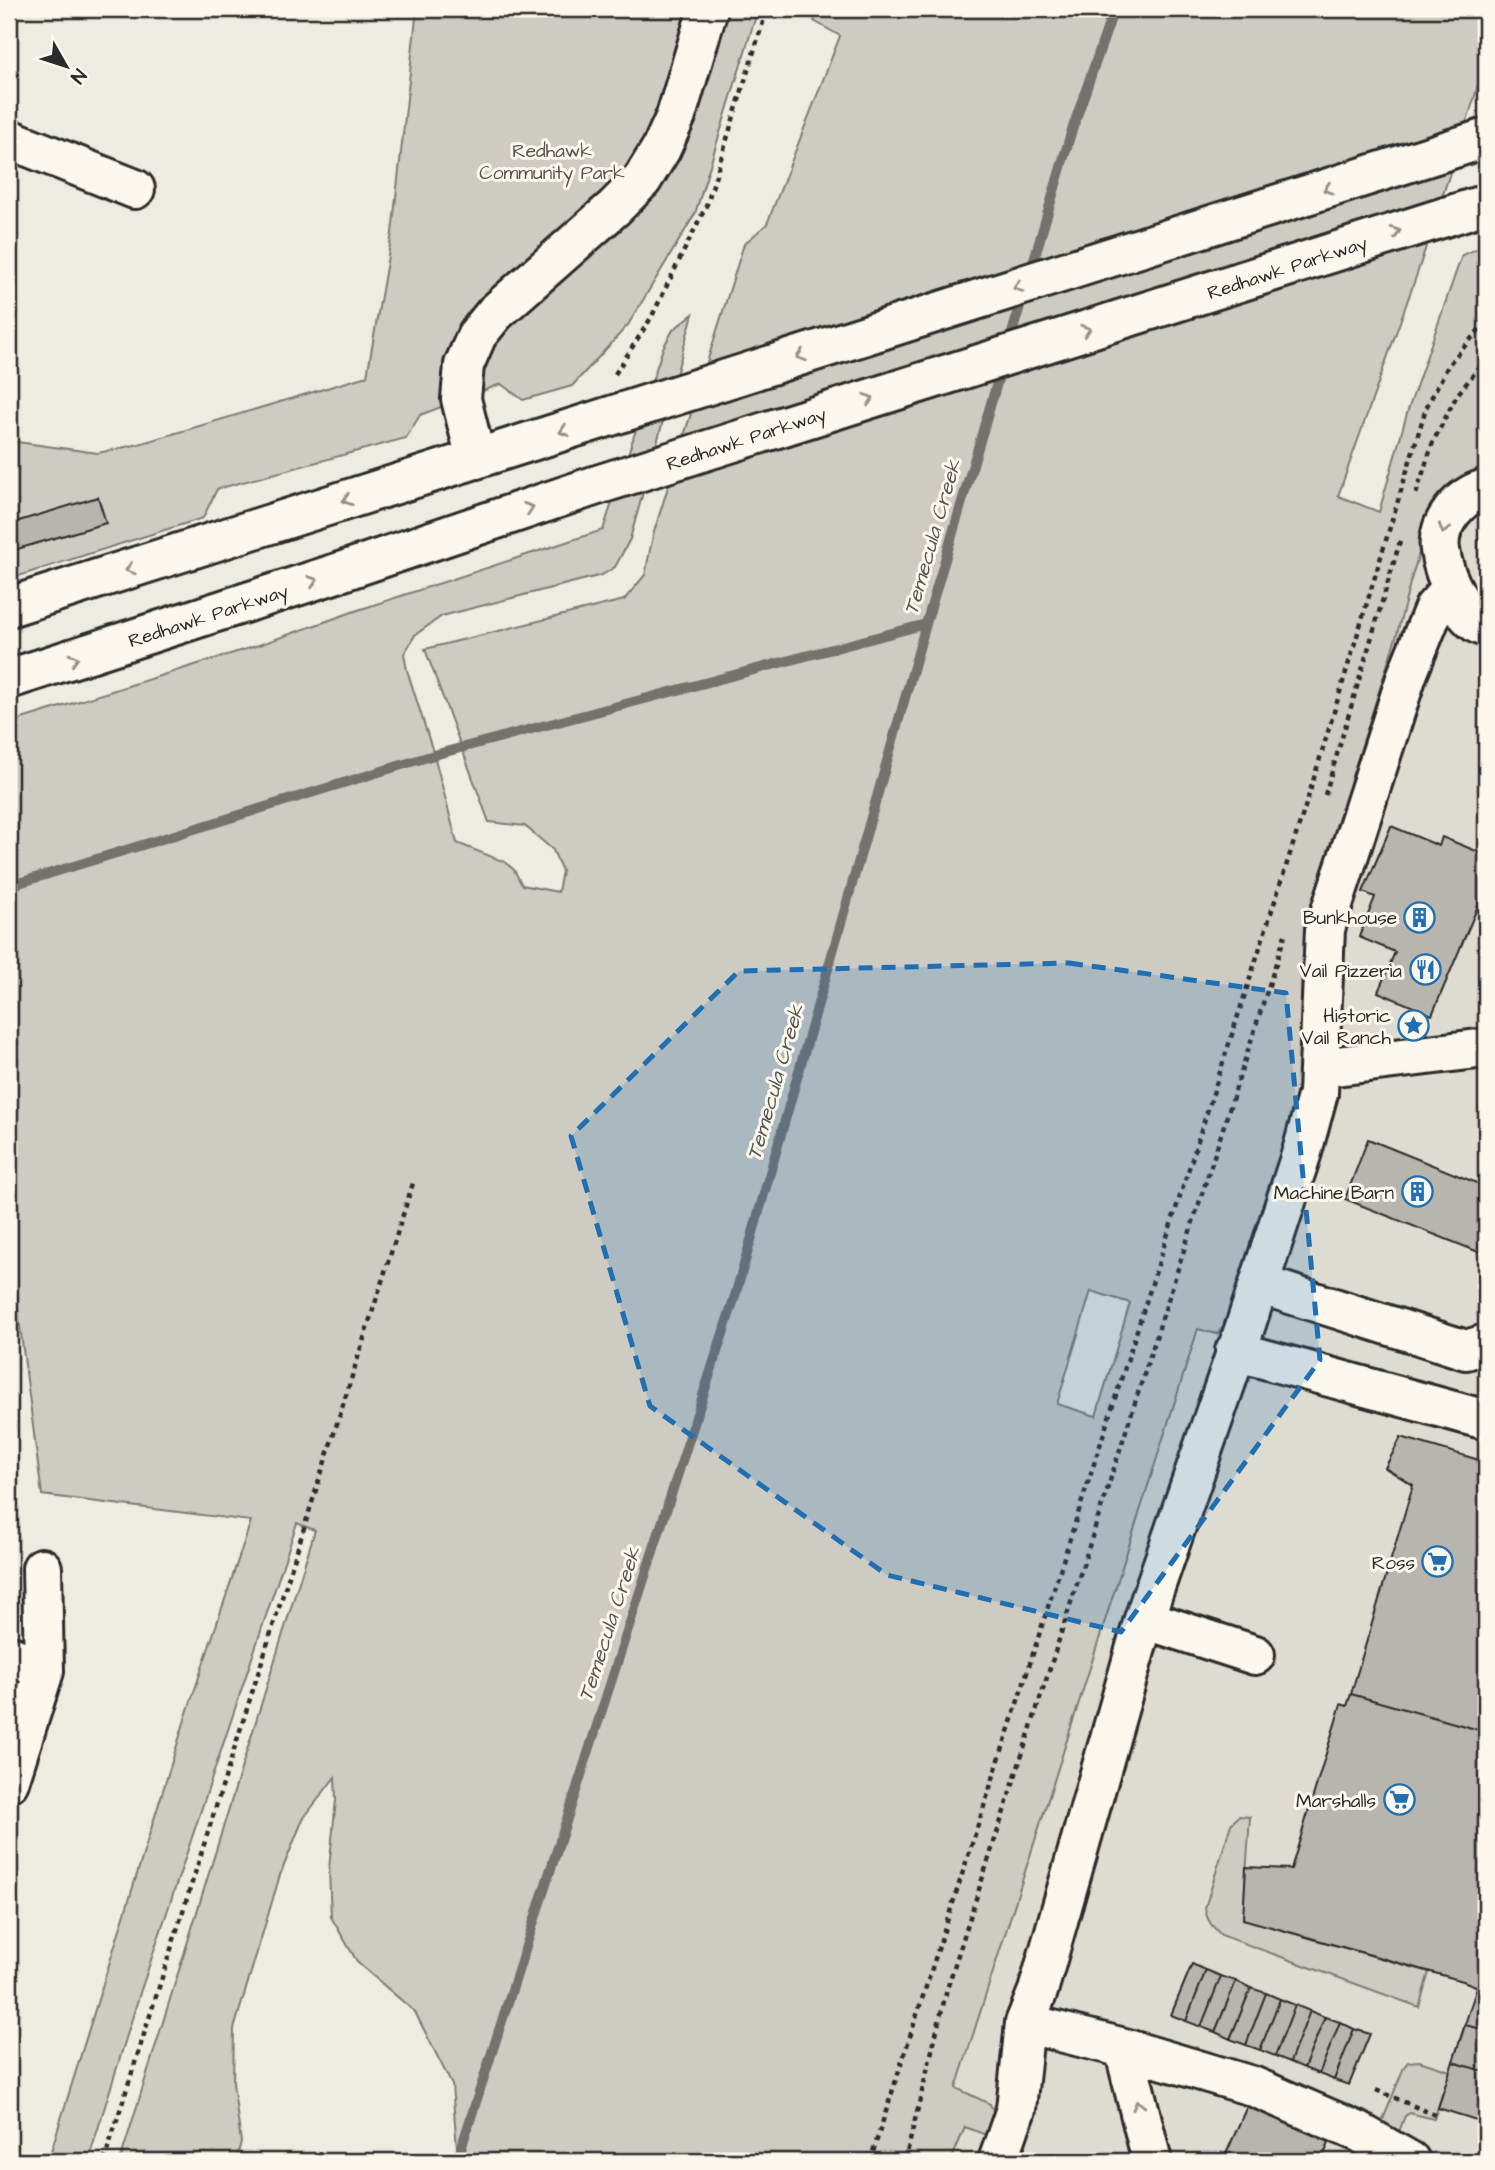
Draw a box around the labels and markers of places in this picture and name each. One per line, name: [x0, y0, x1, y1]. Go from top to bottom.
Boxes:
building icon: Bunkhouse: [1403, 900, 1437, 934]
place label: Bunkhouse: [1303, 905, 1397, 932]
restaurant icon: Vail Pizzeria: [1408, 953, 1442, 987]
place label: Vail Pizzeria: [1300, 958, 1402, 985]
place label: Historic Vail Ranch: [1302, 1003, 1392, 1052]
place icon: Historic Vail Ranch: [1397, 1009, 1431, 1043]
building icon: Machine Barn: [1400, 1175, 1434, 1209]
place label: Machine Barn: [1274, 1180, 1394, 1207]
supermarket icon: Ross: [1421, 1545, 1455, 1579]
place label: Ross: [1372, 1550, 1415, 1577]
supermarket icon: Marshalls: [1382, 1783, 1416, 1817]
place label: Marshalls: [1296, 1788, 1376, 1815]

